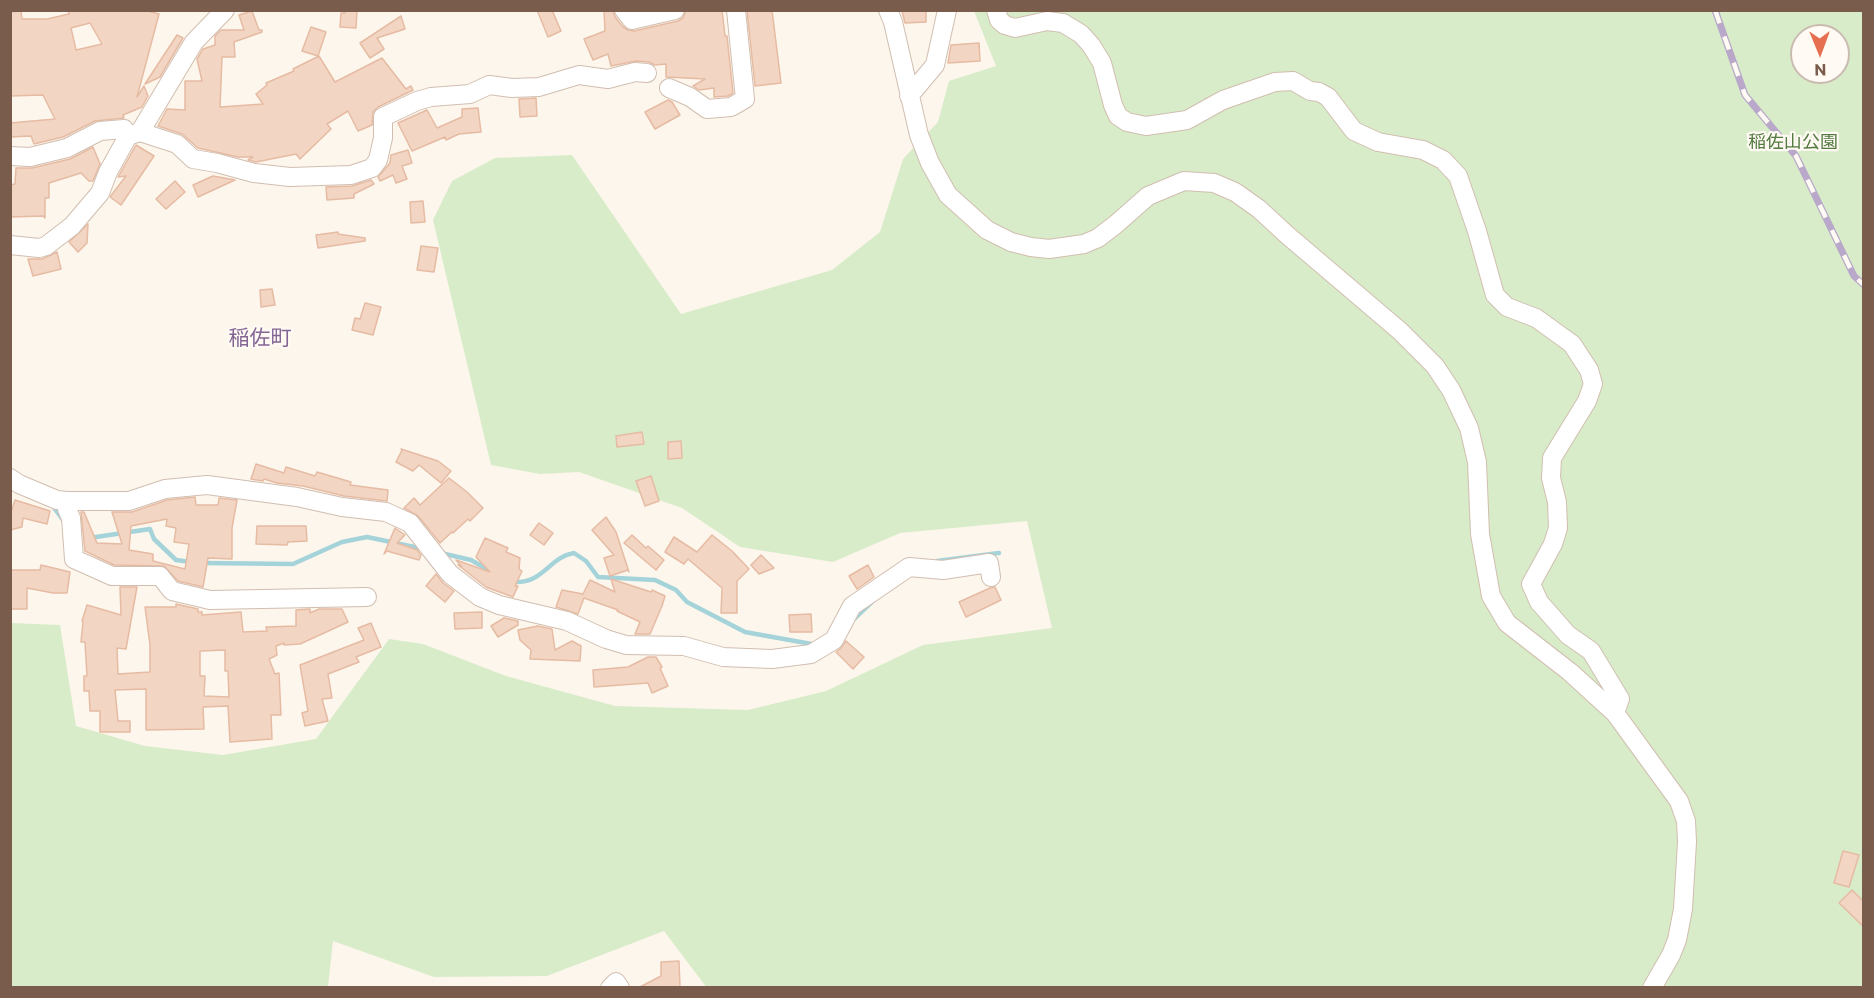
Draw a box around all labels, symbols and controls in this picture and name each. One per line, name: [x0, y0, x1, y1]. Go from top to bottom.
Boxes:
north arrow: [1790, 24, 1850, 84]
text: N: [1814, 61, 1826, 80]
park label: 稲佐山公園: [1748, 131, 1838, 153]
district label: 稲佐町: [229, 325, 291, 351]

